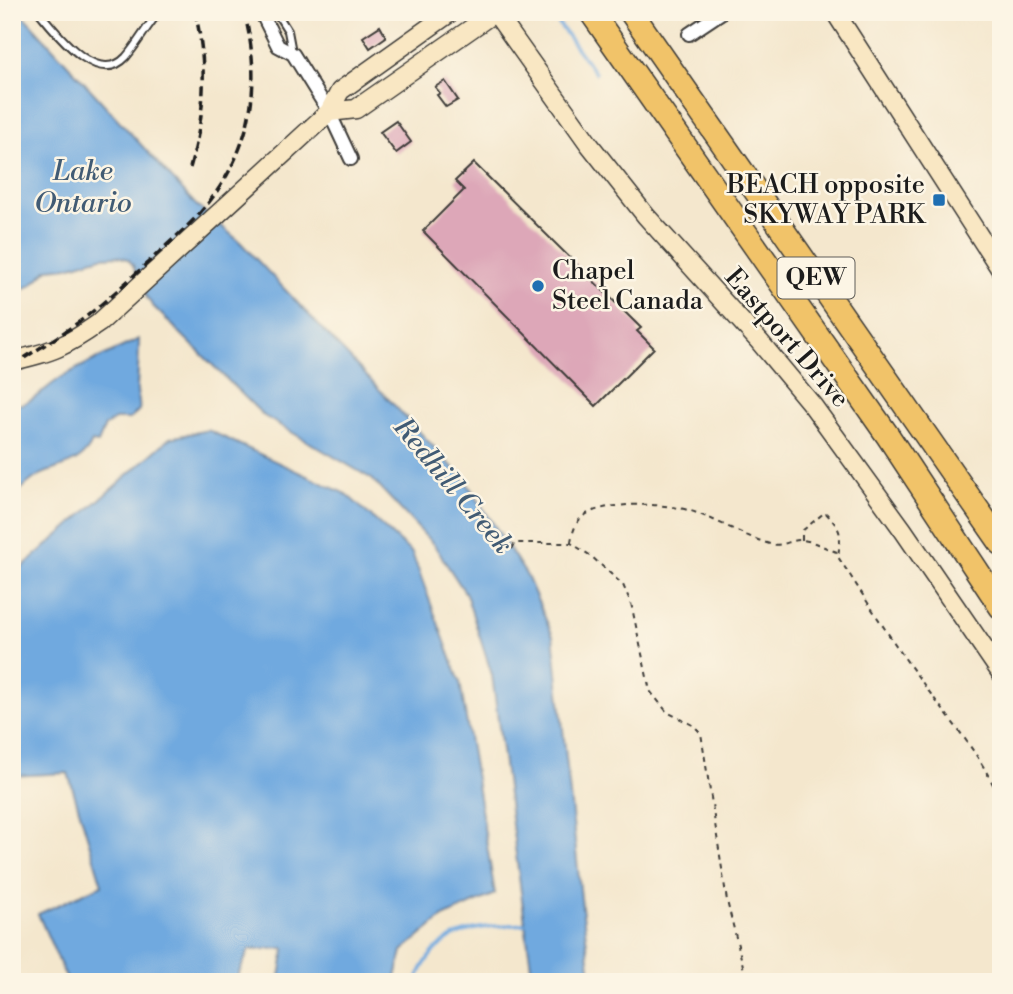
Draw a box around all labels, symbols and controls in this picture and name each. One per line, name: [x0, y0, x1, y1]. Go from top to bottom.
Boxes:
water label: Lake Ontario: [34, 154, 132, 221]
place label: BEACH opposite SKYWAY PARK: [726, 169, 927, 231]
marker: BEACH opposite SKYWAY PARK: [931, 192, 947, 208]
place label: Chapel Steel Canada: [552, 255, 704, 317]
road number: QEW: [778, 258, 854, 298]
street label: Eastport Drive: [718, 262, 856, 414]
marker: Chapel Steel Canada: [530, 278, 546, 294]
water label: Redhill Creek: [385, 410, 520, 561]

